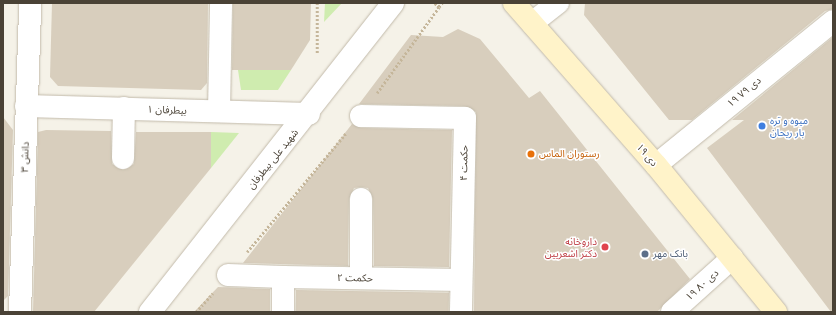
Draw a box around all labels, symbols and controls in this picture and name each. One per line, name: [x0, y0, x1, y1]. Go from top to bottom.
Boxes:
street label: ۱۹ دی ۷۹: [725, 74, 763, 110]
street label: بیطرفان ۱: [147, 103, 187, 117]
place label: میوه و تره بار ریحان: [770, 114, 808, 138]
marker: میوه و تره بار ریحان: [757, 121, 767, 131]
street label: شهید علی بیطرفان: [245, 126, 301, 192]
street label: دانش ۳: [18, 141, 32, 173]
street label: ۱۹ دی: [634, 141, 660, 169]
street label: حکمت ۴: [458, 145, 470, 181]
place label: رستوران الماس: [539, 148, 600, 160]
marker: رستوران الماس: [526, 149, 536, 159]
place label: داروخانه دکتر اشعریین: [545, 235, 597, 258]
marker: داروخانه دکتر اشعریین: [600, 242, 610, 252]
place label: بانک مهر: [653, 248, 688, 260]
marker: بانک مهر: [640, 249, 650, 259]
street label: ۱۹ دی ۸۰: [683, 267, 721, 303]
street label: حکمت ۲: [337, 272, 373, 284]

